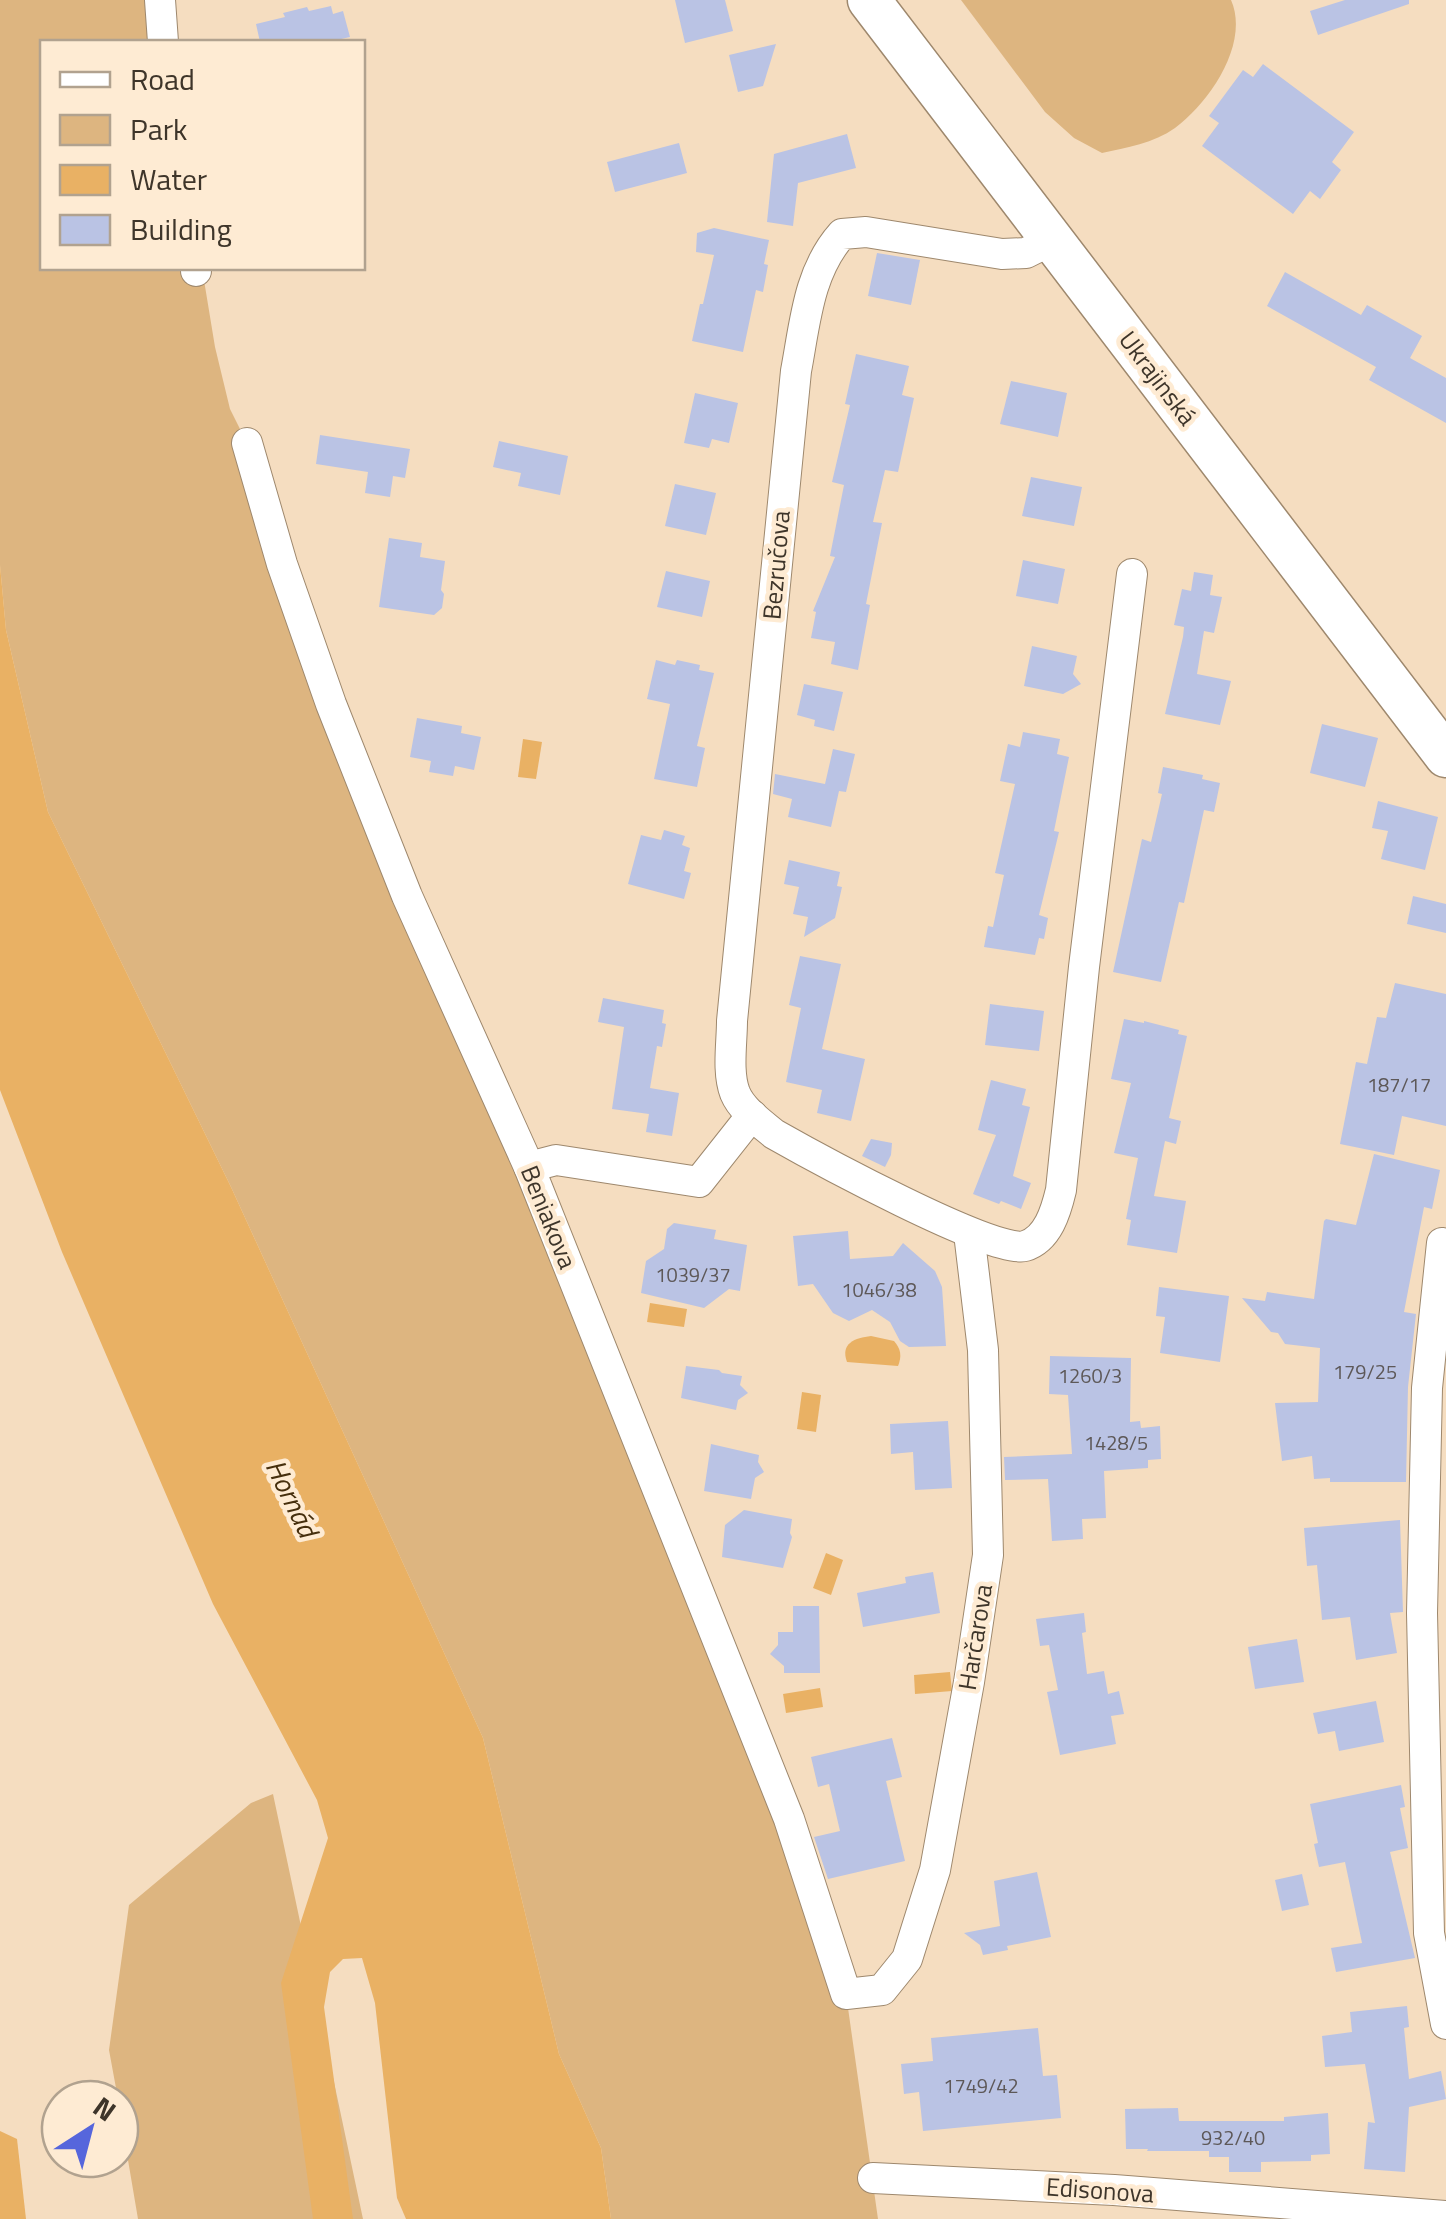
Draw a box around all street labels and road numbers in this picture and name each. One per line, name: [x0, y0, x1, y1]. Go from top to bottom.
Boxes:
street label: Ukrajinská: [1110, 323, 1206, 434]
street label: Bezručova: [752, 508, 800, 621]
street label: Beniakova: [511, 1160, 587, 1275]
street label: Harčarova: [948, 1581, 1002, 1693]
street label: Edisonova: [1045, 2167, 1156, 2213]

